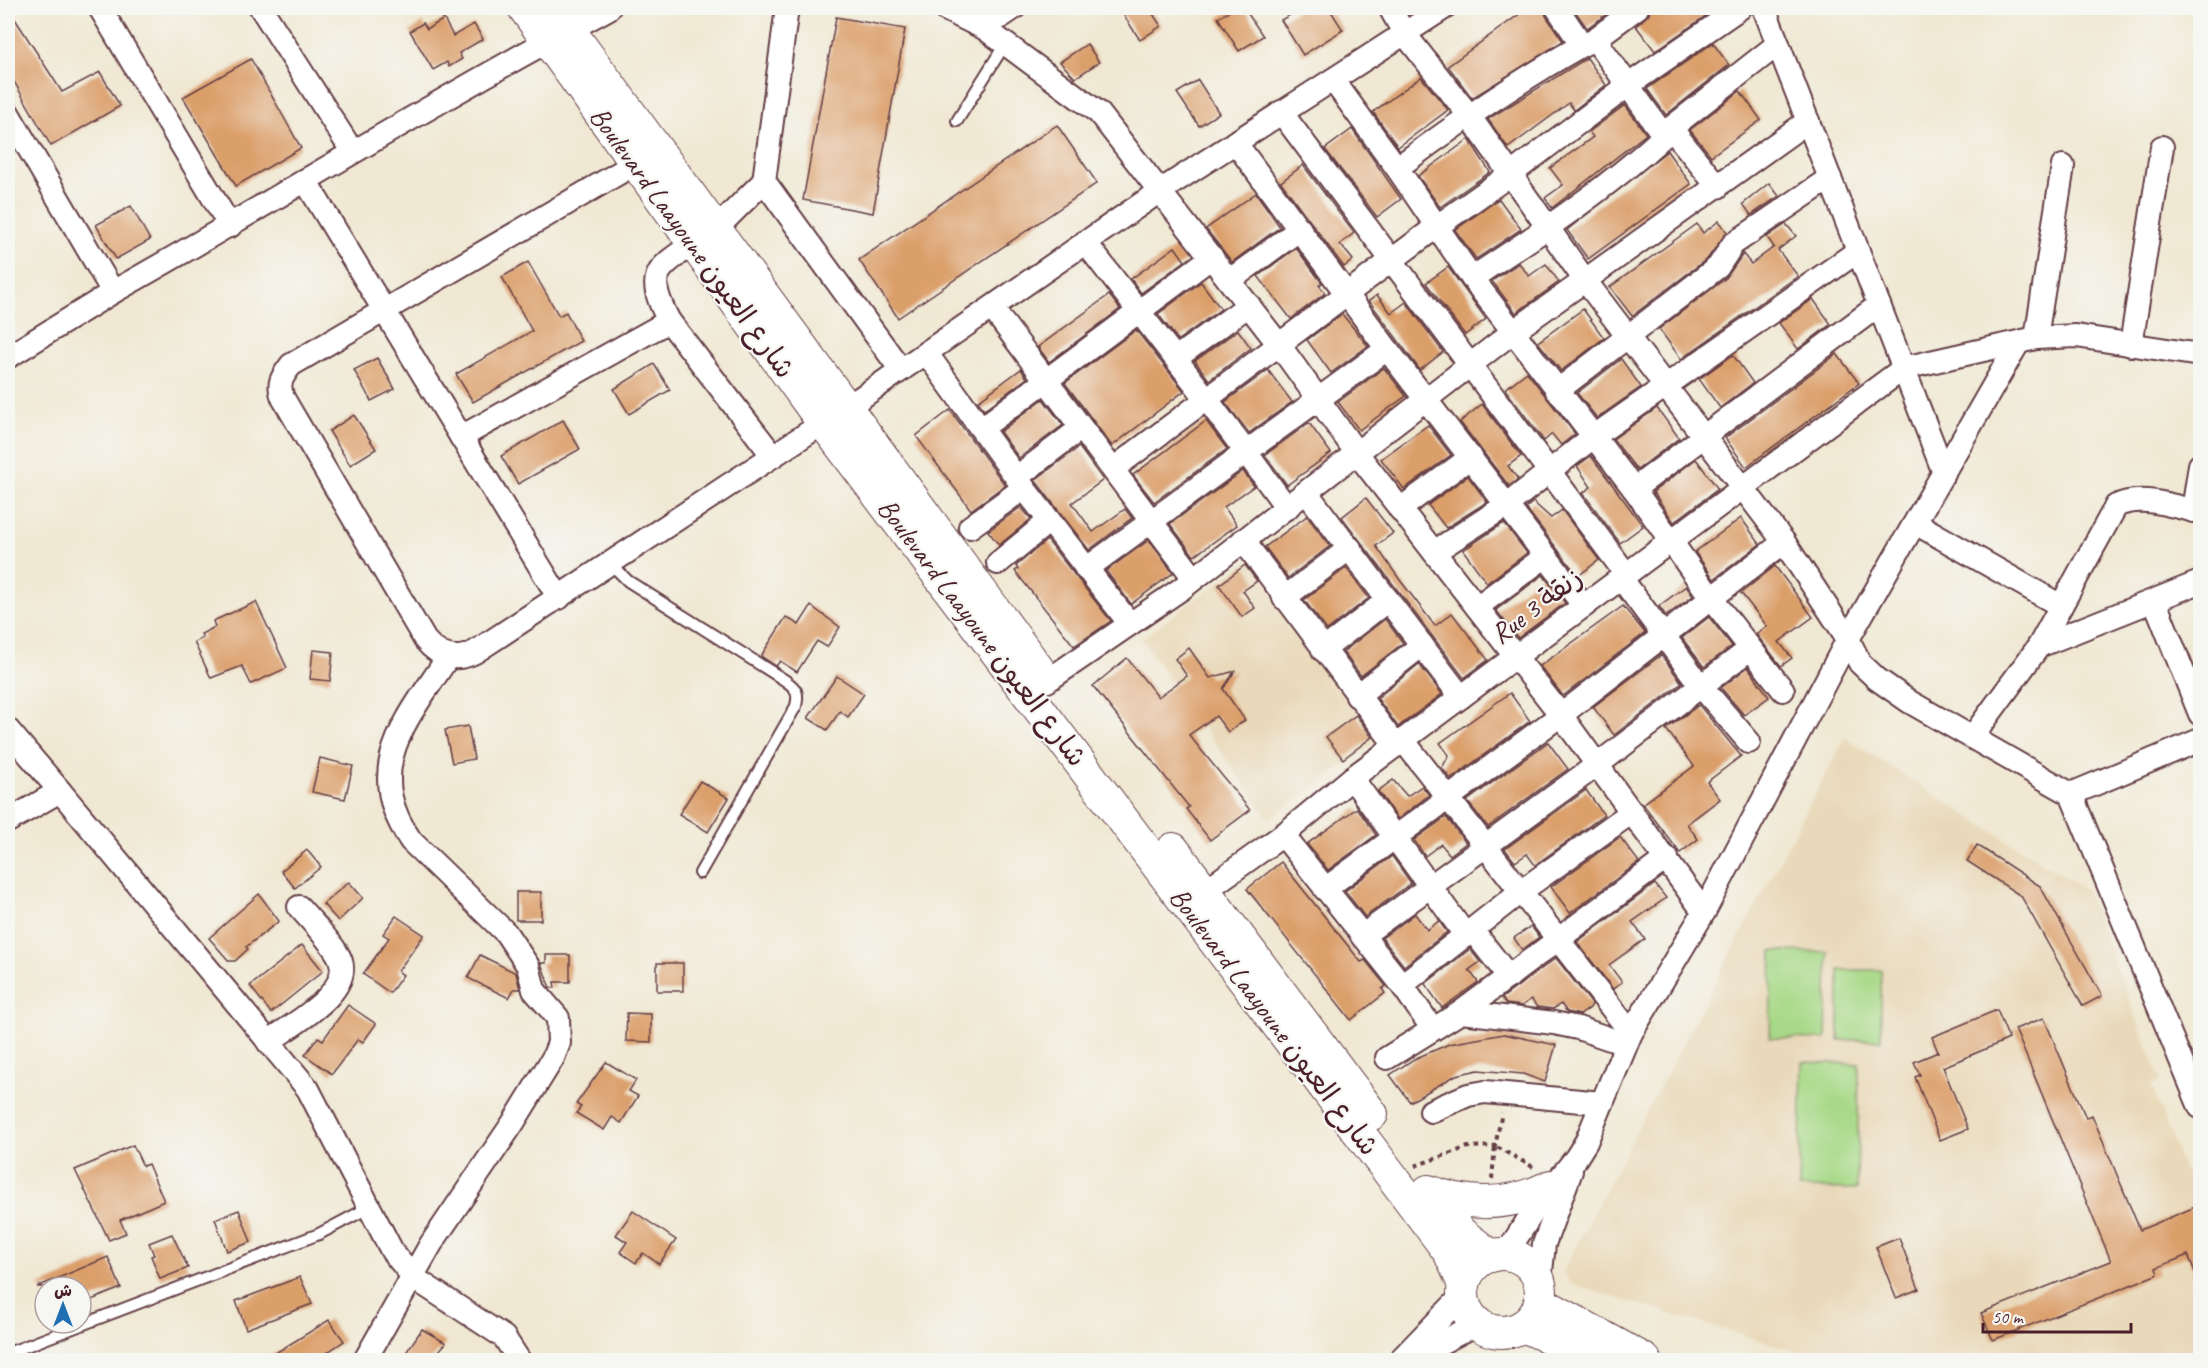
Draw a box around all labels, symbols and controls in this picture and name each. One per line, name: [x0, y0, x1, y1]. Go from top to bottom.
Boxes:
street label: Boulevard Laayoune شارع العيون: [581, 100, 803, 386]
street label: Boulevard Laayoune شارع العيون: [869, 491, 1095, 775]
street label: Rue 3 زنقة: [1484, 560, 1589, 651]
street label: Boulevard Laayoune شارع العيون: [1161, 880, 1387, 1164]
north arrow: [33, 1275, 93, 1335]
text: ش: [54, 1281, 72, 1301]
scale bar: [1983, 1296, 2132, 1334]
text: 50 m: [1992, 1306, 2025, 1328]

